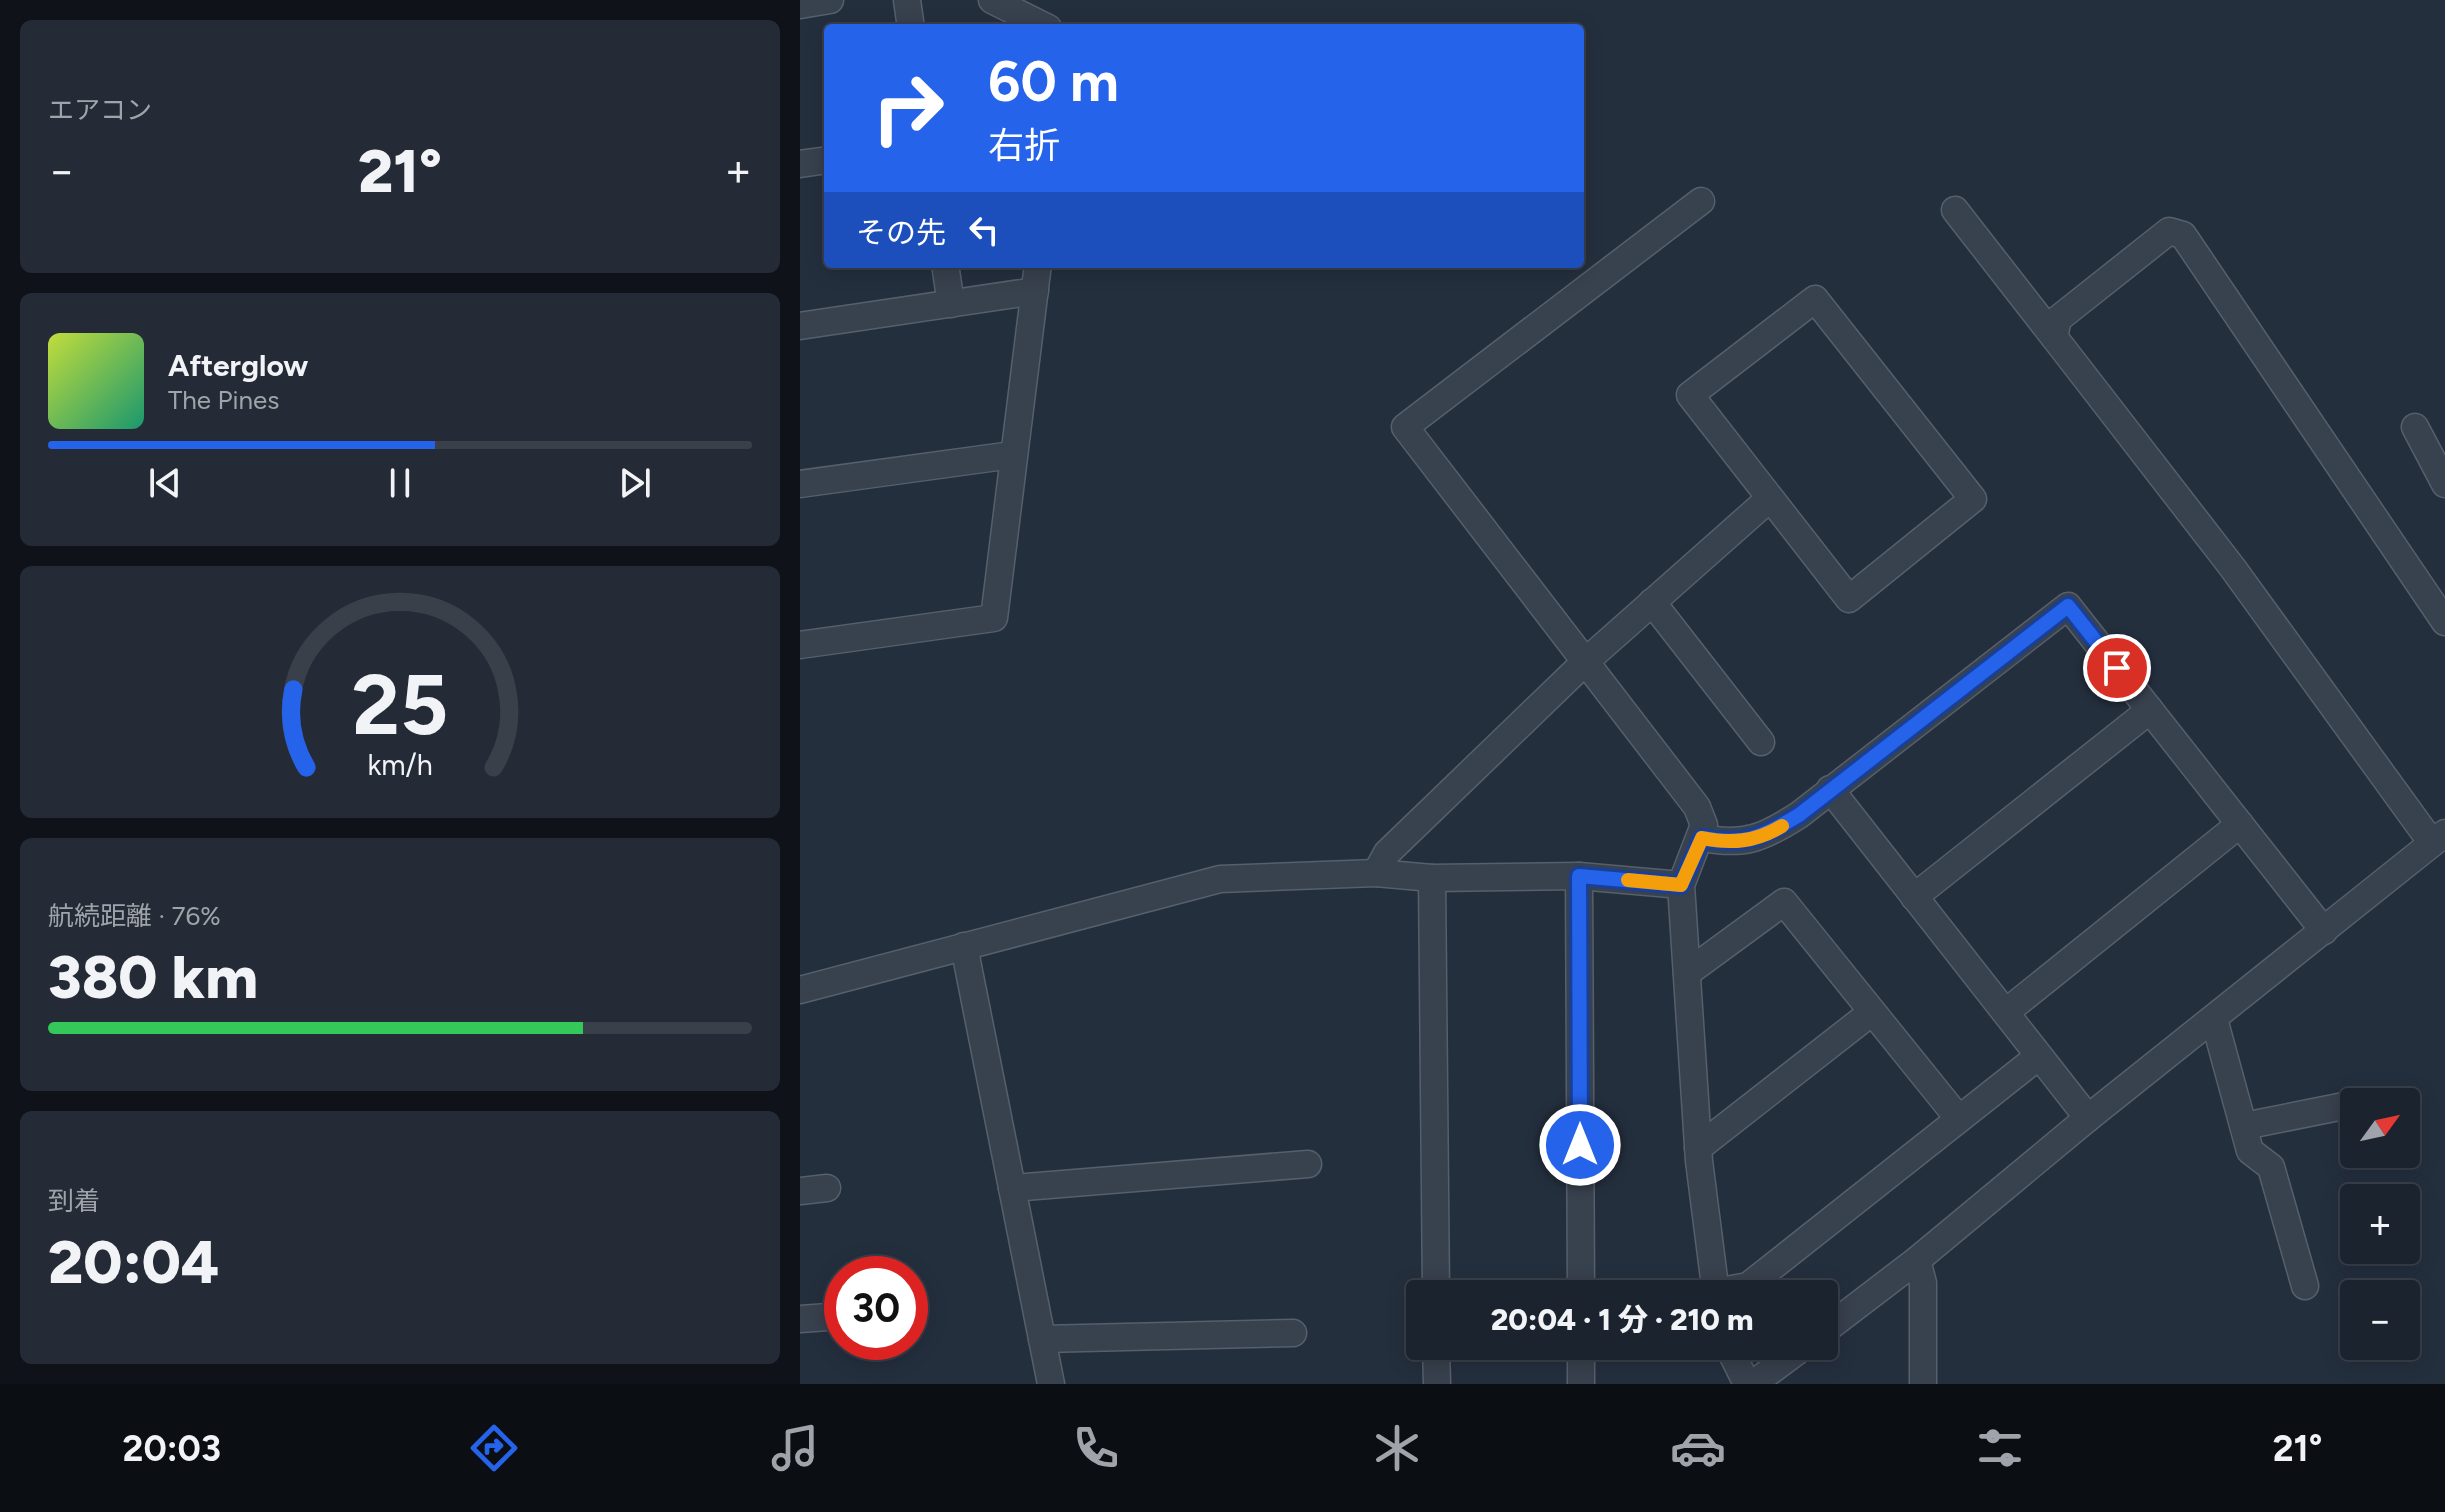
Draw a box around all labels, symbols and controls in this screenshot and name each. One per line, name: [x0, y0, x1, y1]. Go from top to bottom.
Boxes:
text: 60 m: [988, 48, 1119, 115]
icon: right: [856, 56, 960, 160]
text: エアコン: [48, 94, 152, 126]
text: 右折: [988, 124, 1060, 167]
text: 21°: [358, 135, 442, 207]
text: −: [48, 144, 75, 197]
text: +: [725, 144, 752, 197]
icon: left: [962, 208, 1006, 252]
text: その先: [856, 214, 946, 251]
text: Afterglow: [168, 347, 308, 384]
text: The Pines: [168, 384, 279, 416]
icon: previous: [143, 461, 187, 505]
icon: pause: [378, 461, 422, 505]
icon: next: [613, 461, 657, 505]
pin: [2083, 634, 2151, 702]
icon: arrive: [2095, 646, 2139, 690]
text: 25: [352, 655, 448, 755]
text: km/h: [367, 748, 433, 782]
text: 航続距離 · 76%: [48, 900, 221, 932]
text: 380 km: [48, 941, 258, 1013]
north arrow: [2340, 1088, 2420, 1168]
map controls: [2340, 1088, 2420, 1360]
position arrow: [1538, 1103, 1622, 1187]
button: +: [2340, 1184, 2420, 1264]
text: 到着: [48, 1185, 100, 1217]
text: 20:04: [48, 1226, 219, 1298]
speed limit sign: 30: [824, 1256, 928, 1360]
button: −: [2340, 1280, 2420, 1360]
text: 20:04 · 1 分 · 210 m: [1491, 1301, 1753, 1338]
icon: directions: [466, 1420, 522, 1476]
icon: music: [767, 1420, 823, 1476]
icon: phone: [1068, 1420, 1124, 1476]
icon: climate: [1369, 1420, 1425, 1476]
icon: car: [1670, 1420, 1726, 1476]
icon: filters: [1972, 1420, 2028, 1476]
text: 20:03: [123, 1427, 221, 1470]
text: 21°: [2273, 1427, 2322, 1470]

